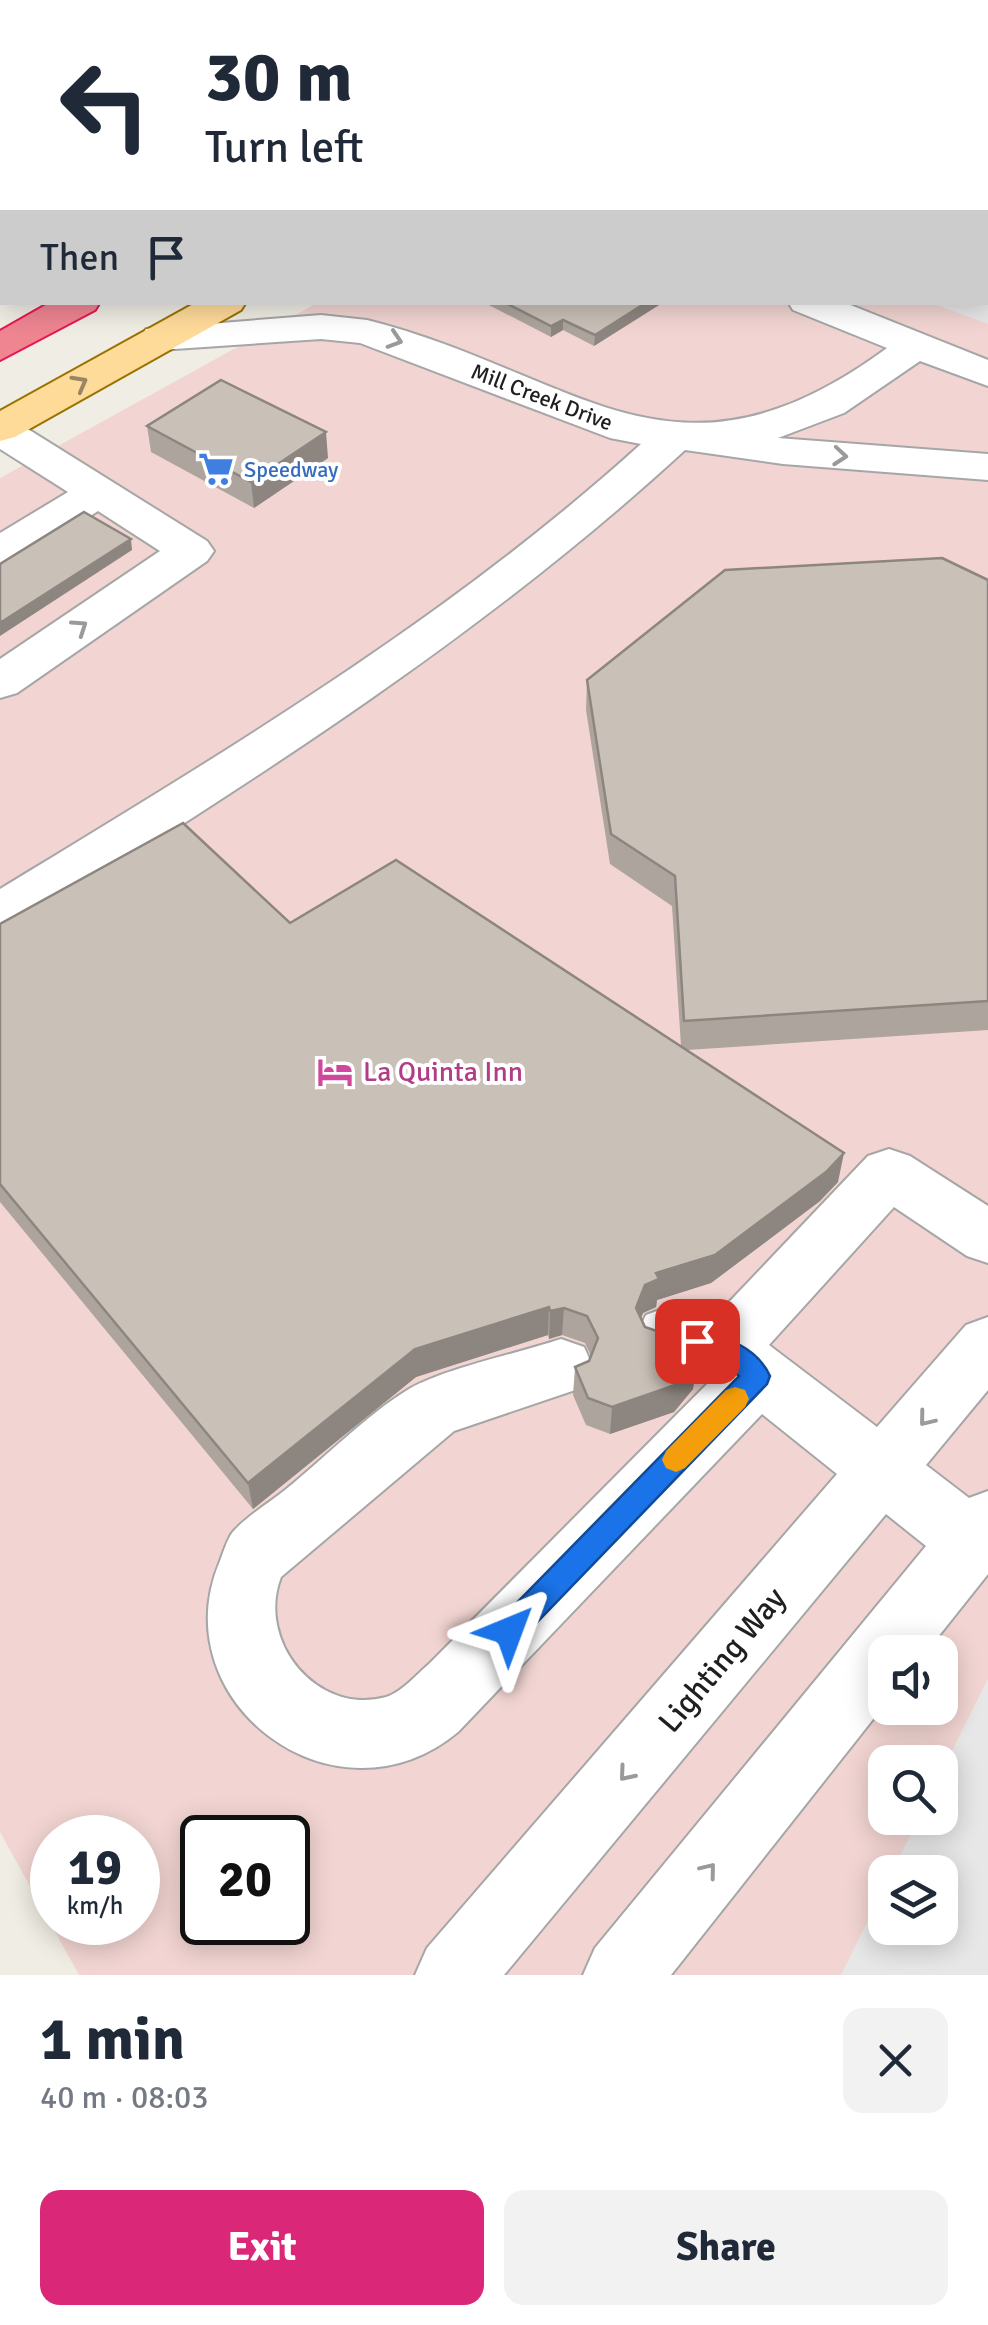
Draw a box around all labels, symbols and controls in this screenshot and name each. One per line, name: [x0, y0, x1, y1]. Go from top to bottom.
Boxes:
text: 30 m: [205, 34, 353, 120]
icon: left: [40, 40, 170, 170]
text: Turn left: [205, 120, 364, 175]
icon: arrive: [139, 230, 194, 285]
text: Then: [40, 234, 119, 281]
one-way arrow: [385, 328, 402, 348]
street label: Mill Creek Drive: [467, 358, 617, 436]
one-way arrow: [69, 376, 87, 395]
one-way arrow: [833, 444, 849, 466]
supermarket icon: Speedway: [197, 450, 235, 488]
place label: Speedway: [244, 456, 339, 483]
one-way arrow: [69, 621, 88, 639]
hotel icon: La Quinta Inn: [316, 1053, 354, 1091]
place label: La Quinta Inn: [363, 1055, 523, 1089]
pin: [655, 1299, 740, 1384]
icon: arrive: [670, 1314, 725, 1369]
one-way arrow: [920, 1408, 938, 1426]
position arrow: [457, 1579, 561, 1683]
street label: Lighting Way: [650, 1579, 794, 1740]
map controls: [868, 1635, 958, 1945]
button: sound: [868, 1635, 958, 1725]
button: search: [868, 1745, 958, 1835]
one-way arrow: [619, 1762, 637, 1781]
speed limit sign: 20: [180, 1815, 310, 1945]
text: 19: [68, 1837, 122, 1899]
button: layers: [868, 1855, 958, 1945]
one-way arrow: [697, 1863, 715, 1881]
text: km/h: [67, 1890, 123, 1921]
text: 1 min: [40, 2003, 185, 2077]
button: close: [843, 2008, 948, 2113]
text: 40 m · 08:03: [40, 2078, 209, 2117]
button: Exit: [40, 2190, 484, 2305]
button: Share: [504, 2190, 948, 2305]

